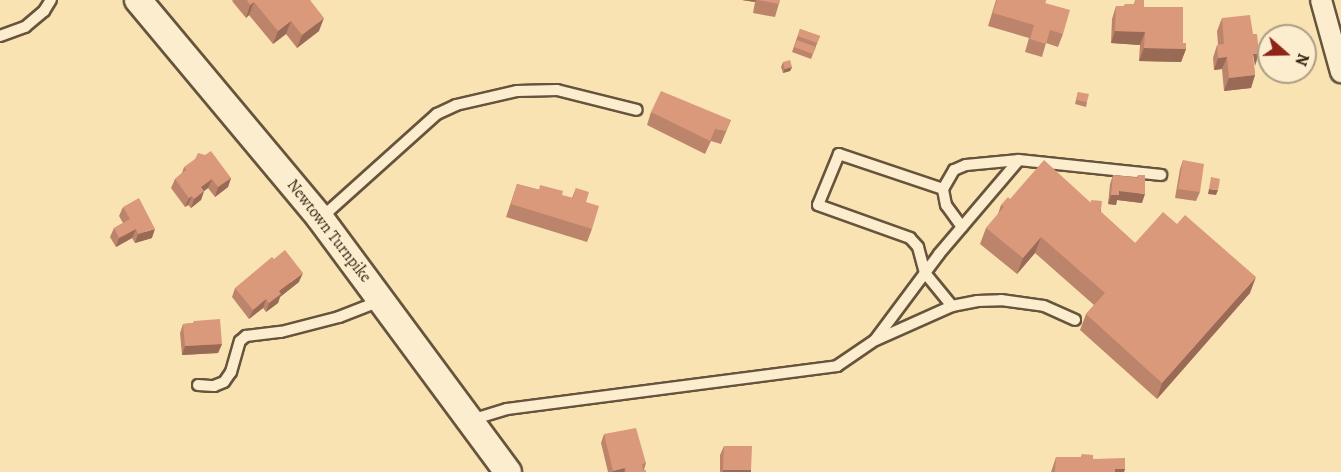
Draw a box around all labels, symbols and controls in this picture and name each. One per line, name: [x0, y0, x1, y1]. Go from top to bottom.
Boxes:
north arrow: [1257, 24, 1317, 84]
text: N: [1290, 50, 1314, 69]
street label: Newtown Turnpike: [283, 176, 375, 286]

